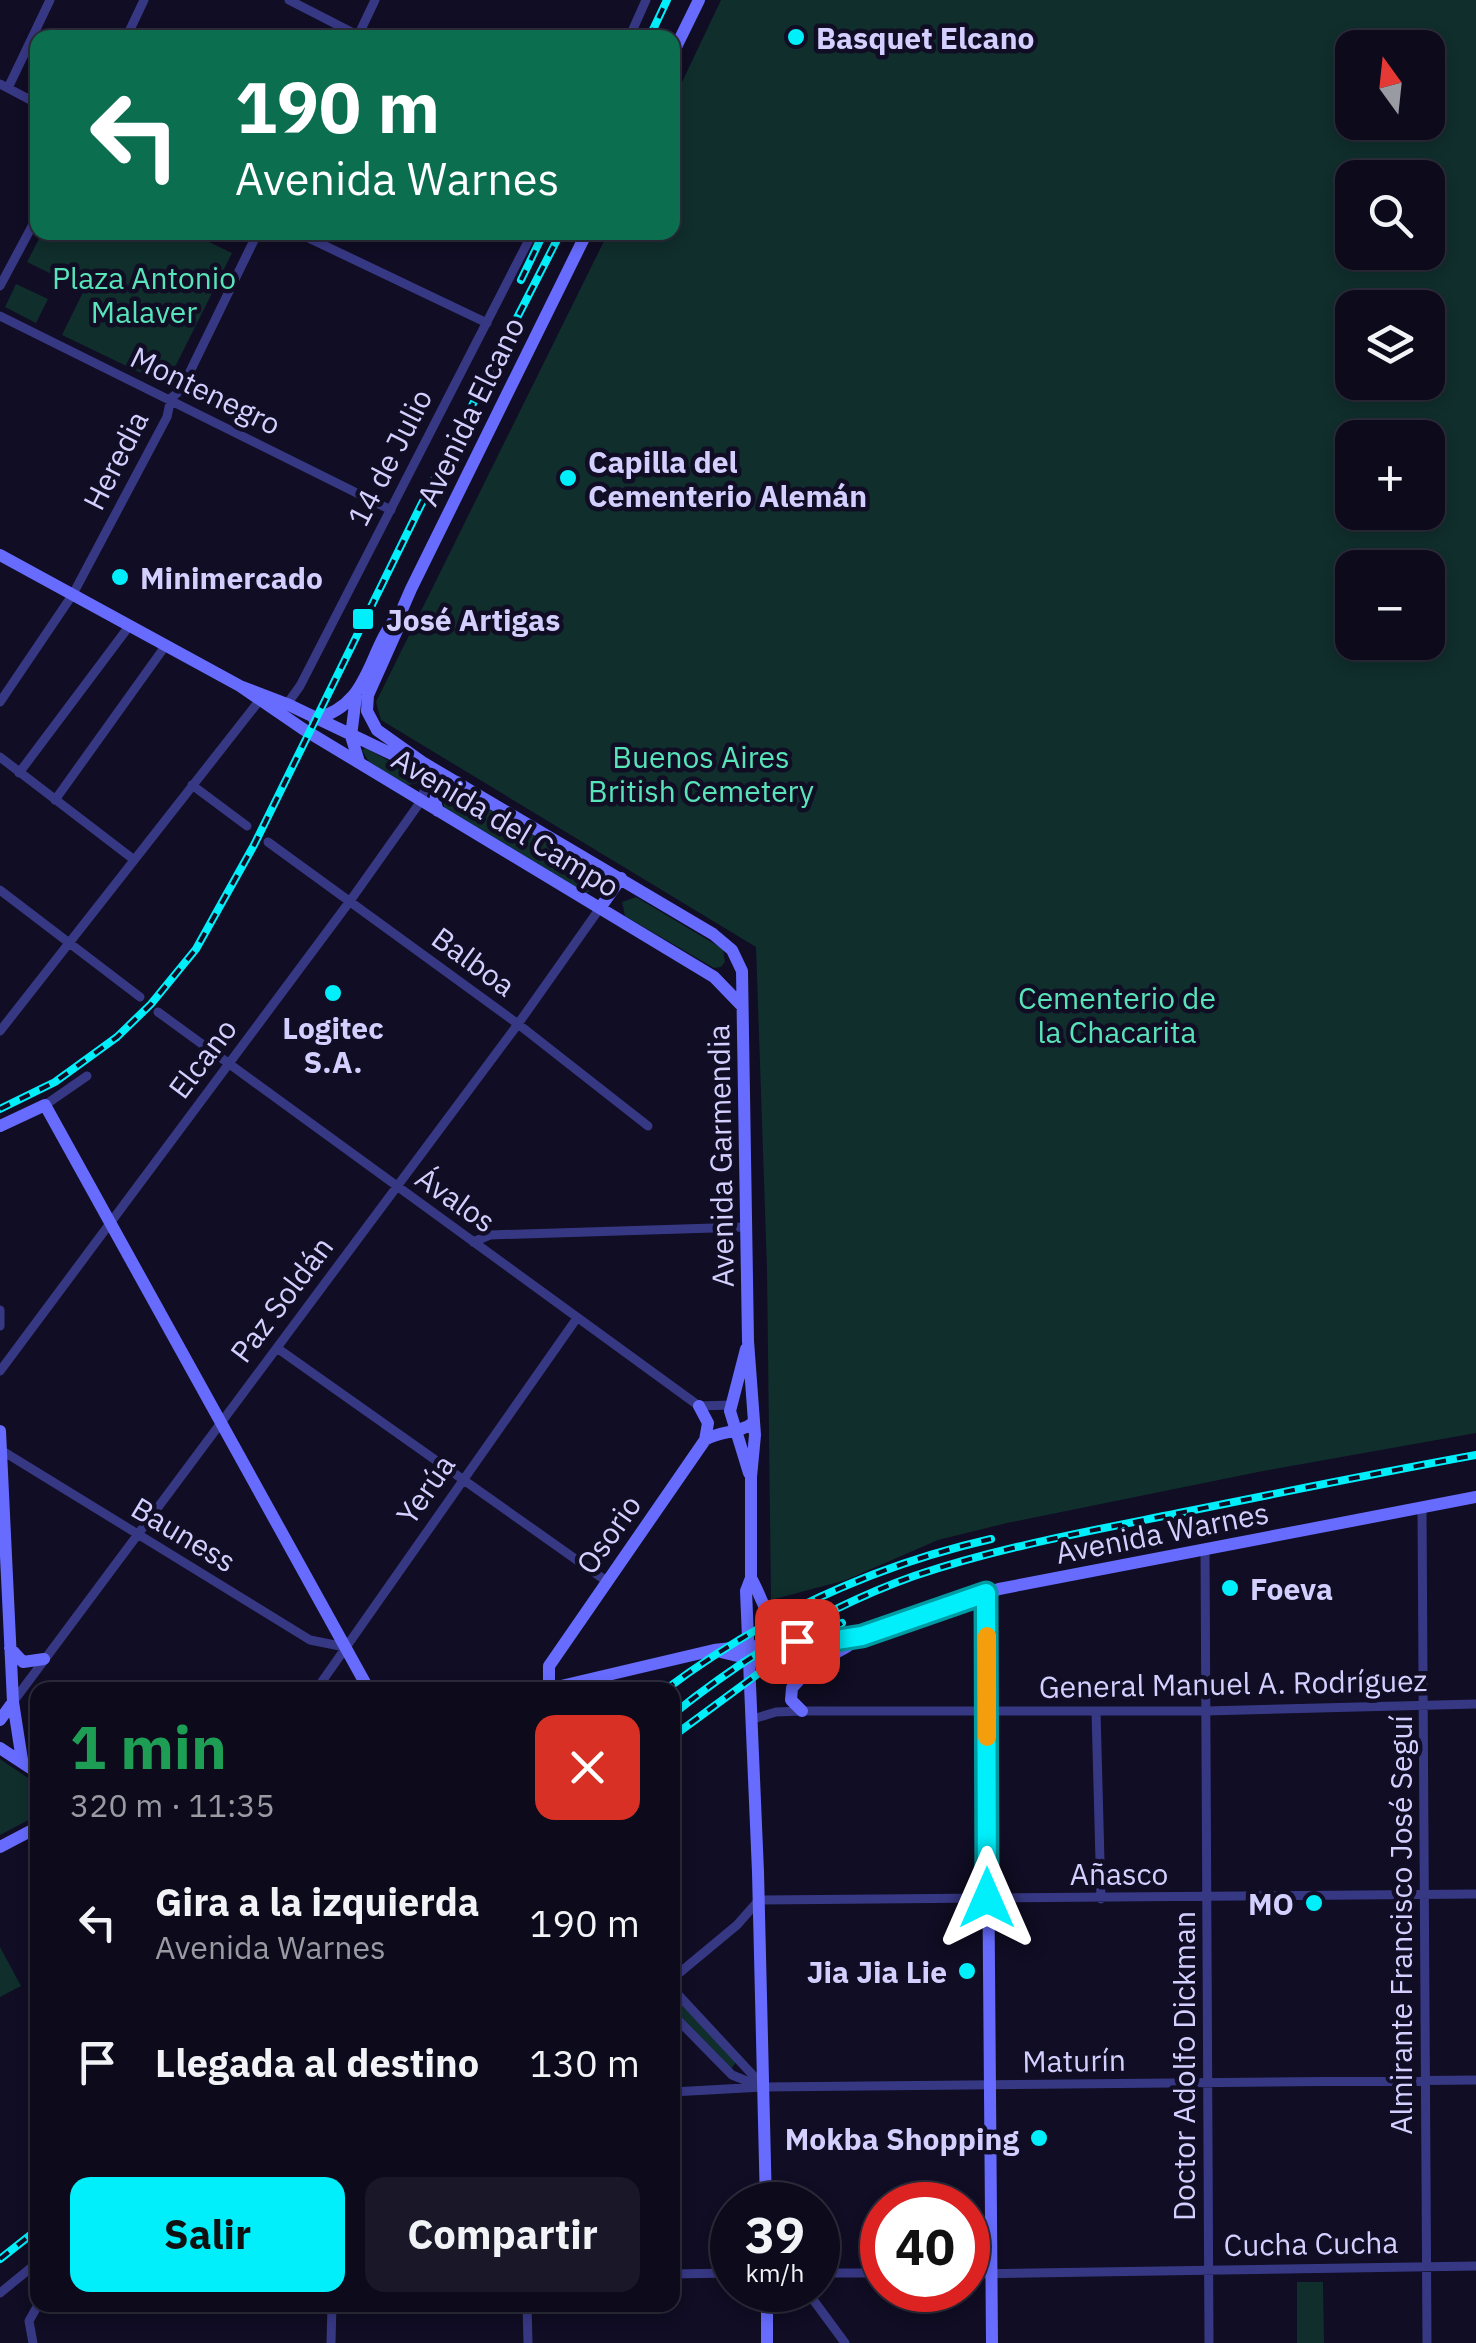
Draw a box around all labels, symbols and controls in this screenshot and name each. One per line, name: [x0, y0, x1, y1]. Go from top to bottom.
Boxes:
place label: Basquet Elcano: [816, 18, 1034, 57]
marker: Basquet Elcano: [785, 26, 807, 48]
north arrow: [1335, 30, 1445, 140]
map controls: [1335, 30, 1445, 660]
text: 190 m: [235, 61, 440, 152]
icon: left: [70, 70, 200, 200]
text: Avenida Warnes: [235, 149, 559, 207]
button: search: [1335, 160, 1445, 270]
park label: Plaza Antonio Malaver: [52, 258, 236, 331]
button: layers: [1335, 290, 1445, 400]
street label: Avenida Elcano: [407, 310, 533, 512]
street label: Montenegro: [125, 337, 287, 443]
street label: 14 de Julio: [338, 382, 440, 532]
street label: Heredia: [74, 404, 156, 516]
button: +: [1335, 420, 1445, 530]
place label: Capilla del Cementerio Alemán: [588, 442, 867, 515]
marker: Capilla del Cementerio Alemán: [557, 467, 579, 489]
button: −: [1335, 550, 1445, 660]
place label: Minimercado: [140, 558, 323, 597]
marker: Minimercado: [109, 566, 131, 588]
place label: José Artigas: [386, 600, 560, 639]
marker: José Artigas: [350, 606, 376, 632]
park label: Buenos Aires British Cemetery: [588, 737, 814, 810]
street label: Avenida del Campo: [385, 739, 627, 905]
street label: Balboa: [425, 918, 523, 1004]
park label: Cementerio de la Chacarita: [1018, 978, 1216, 1051]
marker: Logitec S.A.: [322, 982, 344, 1004]
place label: Logitec S.A.: [282, 1008, 384, 1081]
street label: Elcano: [159, 1010, 245, 1106]
street label: Avenida Garmendia: [698, 1024, 742, 1288]
street label: Ávalos: [408, 1158, 504, 1240]
street label: Paz Soldán: [221, 1228, 341, 1370]
street label: Yerúa: [387, 1446, 463, 1532]
street label: Osorio: [567, 1487, 649, 1581]
street label: Bauness: [125, 1488, 243, 1580]
street label: Avenida Warnes: [1052, 1492, 1272, 1572]
place label: Foeva: [1250, 1569, 1333, 1608]
marker: Foeva: [1219, 1577, 1241, 1599]
pin: [755, 1599, 840, 1684]
icon: arrive: [770, 1614, 825, 1669]
street label: General Manuel A. Rodríguez: [1038, 1660, 1428, 1706]
text: 1 min: [70, 1707, 227, 1786]
button: close: [535, 1715, 640, 1820]
street label: Almirante Francisco José Seguí: [1381, 1715, 1420, 2135]
text: 320 m · 11:35: [70, 1784, 275, 1826]
position arrow: [935, 1846, 1039, 1950]
street label: Añasco: [1070, 1854, 1168, 1893]
text: Gira a la izquierda: [155, 1877, 479, 1926]
place label: MO: [1248, 1884, 1294, 1923]
marker: MO: [1303, 1892, 1325, 1914]
icon: left: [70, 1895, 125, 1950]
text: 190 m: [529, 1898, 640, 1947]
street label: Doctor Adolfo Dickman: [1164, 1911, 1203, 2221]
text: Avenida Warnes: [155, 1926, 386, 1968]
place label: Jia Jia Lie: [807, 1952, 947, 1991]
marker: Jia Jia Lie: [956, 1960, 978, 1982]
icon: arrive: [70, 2035, 125, 2090]
text: Llegada al destino: [155, 2038, 479, 2087]
text: 130 m: [529, 2038, 640, 2087]
street label: Maturín: [1022, 2040, 1126, 2080]
place label: Mokba Shopping: [785, 2119, 1019, 2158]
marker: Mokba Shopping: [1028, 2127, 1050, 2149]
button: Salir: [70, 2177, 345, 2292]
button: Compartir: [365, 2177, 640, 2292]
speed limit sign: 40: [860, 2182, 990, 2312]
text: 39: [745, 2202, 805, 2267]
street label: Cucha Cucha: [1223, 2222, 1399, 2264]
text: km/h: [746, 2256, 804, 2289]

